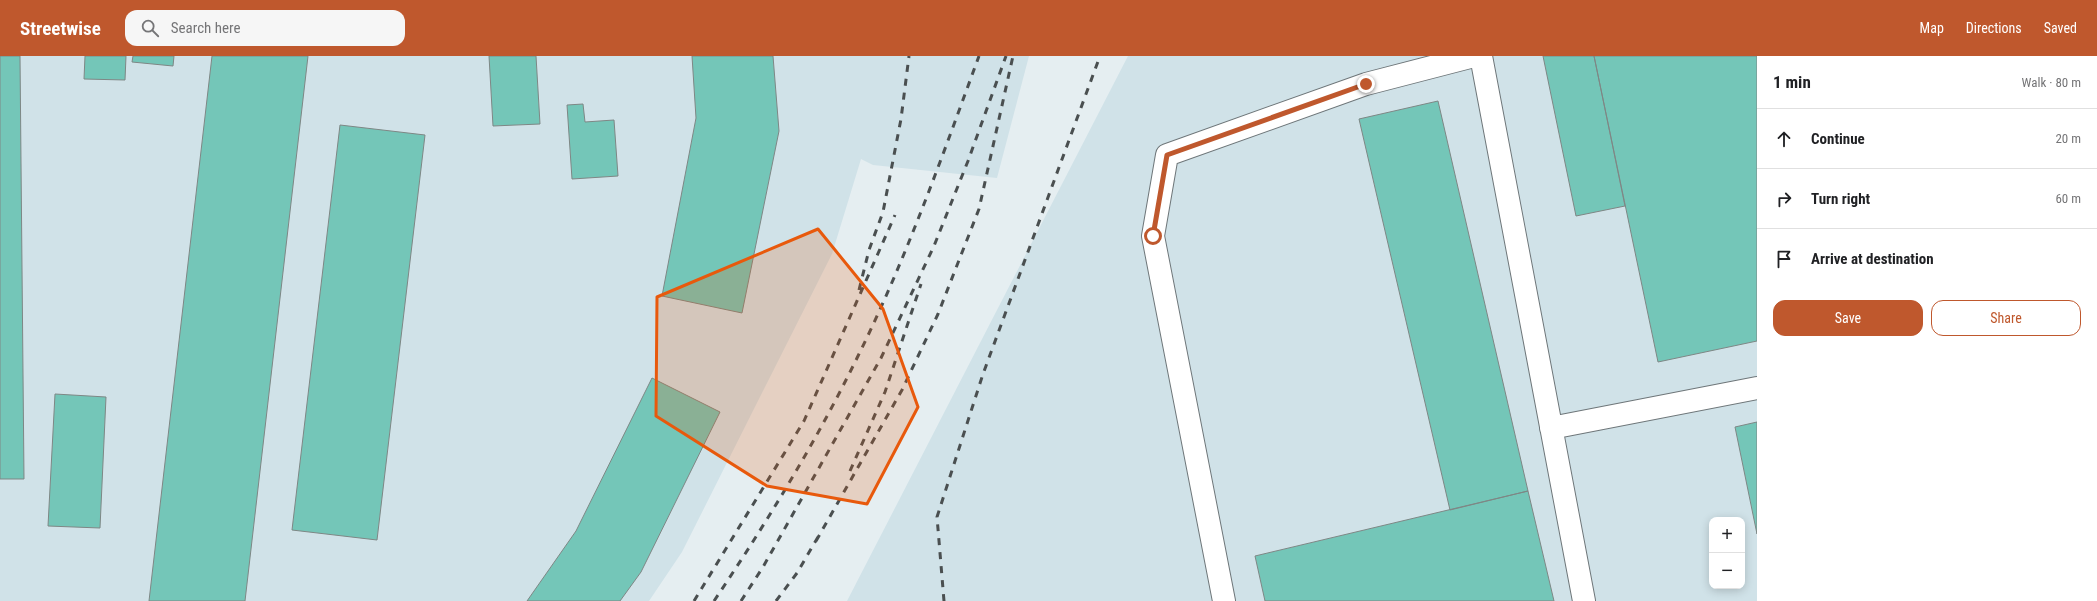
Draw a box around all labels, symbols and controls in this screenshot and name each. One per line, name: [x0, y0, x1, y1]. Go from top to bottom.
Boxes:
search box: [125, 10, 405, 46]
text: Streetwise: [20, 17, 101, 40]
icon: search: [139, 17, 161, 39]
text: Search here: [171, 19, 241, 37]
text: Map: [1920, 20, 1944, 36]
text: Directions: [1966, 20, 2022, 36]
text: Saved: [2044, 20, 2077, 36]
text: 1 min: [1773, 72, 1811, 92]
route end: [1357, 75, 1375, 93]
text: Walk · 80 m: [2021, 75, 2081, 90]
icon: ahead: [1773, 128, 1795, 150]
text: Continue: [1811, 130, 1865, 148]
text: 20 m: [2055, 131, 2081, 146]
icon: right: [1773, 188, 1795, 210]
text: Turn right: [1811, 190, 1870, 208]
text: 60 m: [2055, 191, 2081, 206]
route start: [1144, 227, 1162, 245]
icon: arrive: [1773, 248, 1795, 270]
text: Arrive at destination: [1811, 250, 1934, 268]
button: Save: [1773, 300, 1923, 336]
button: Share: [1931, 300, 2081, 336]
map controls: [1709, 517, 1745, 589]
button: +: [1709, 517, 1745, 553]
button: −: [1709, 553, 1745, 589]

